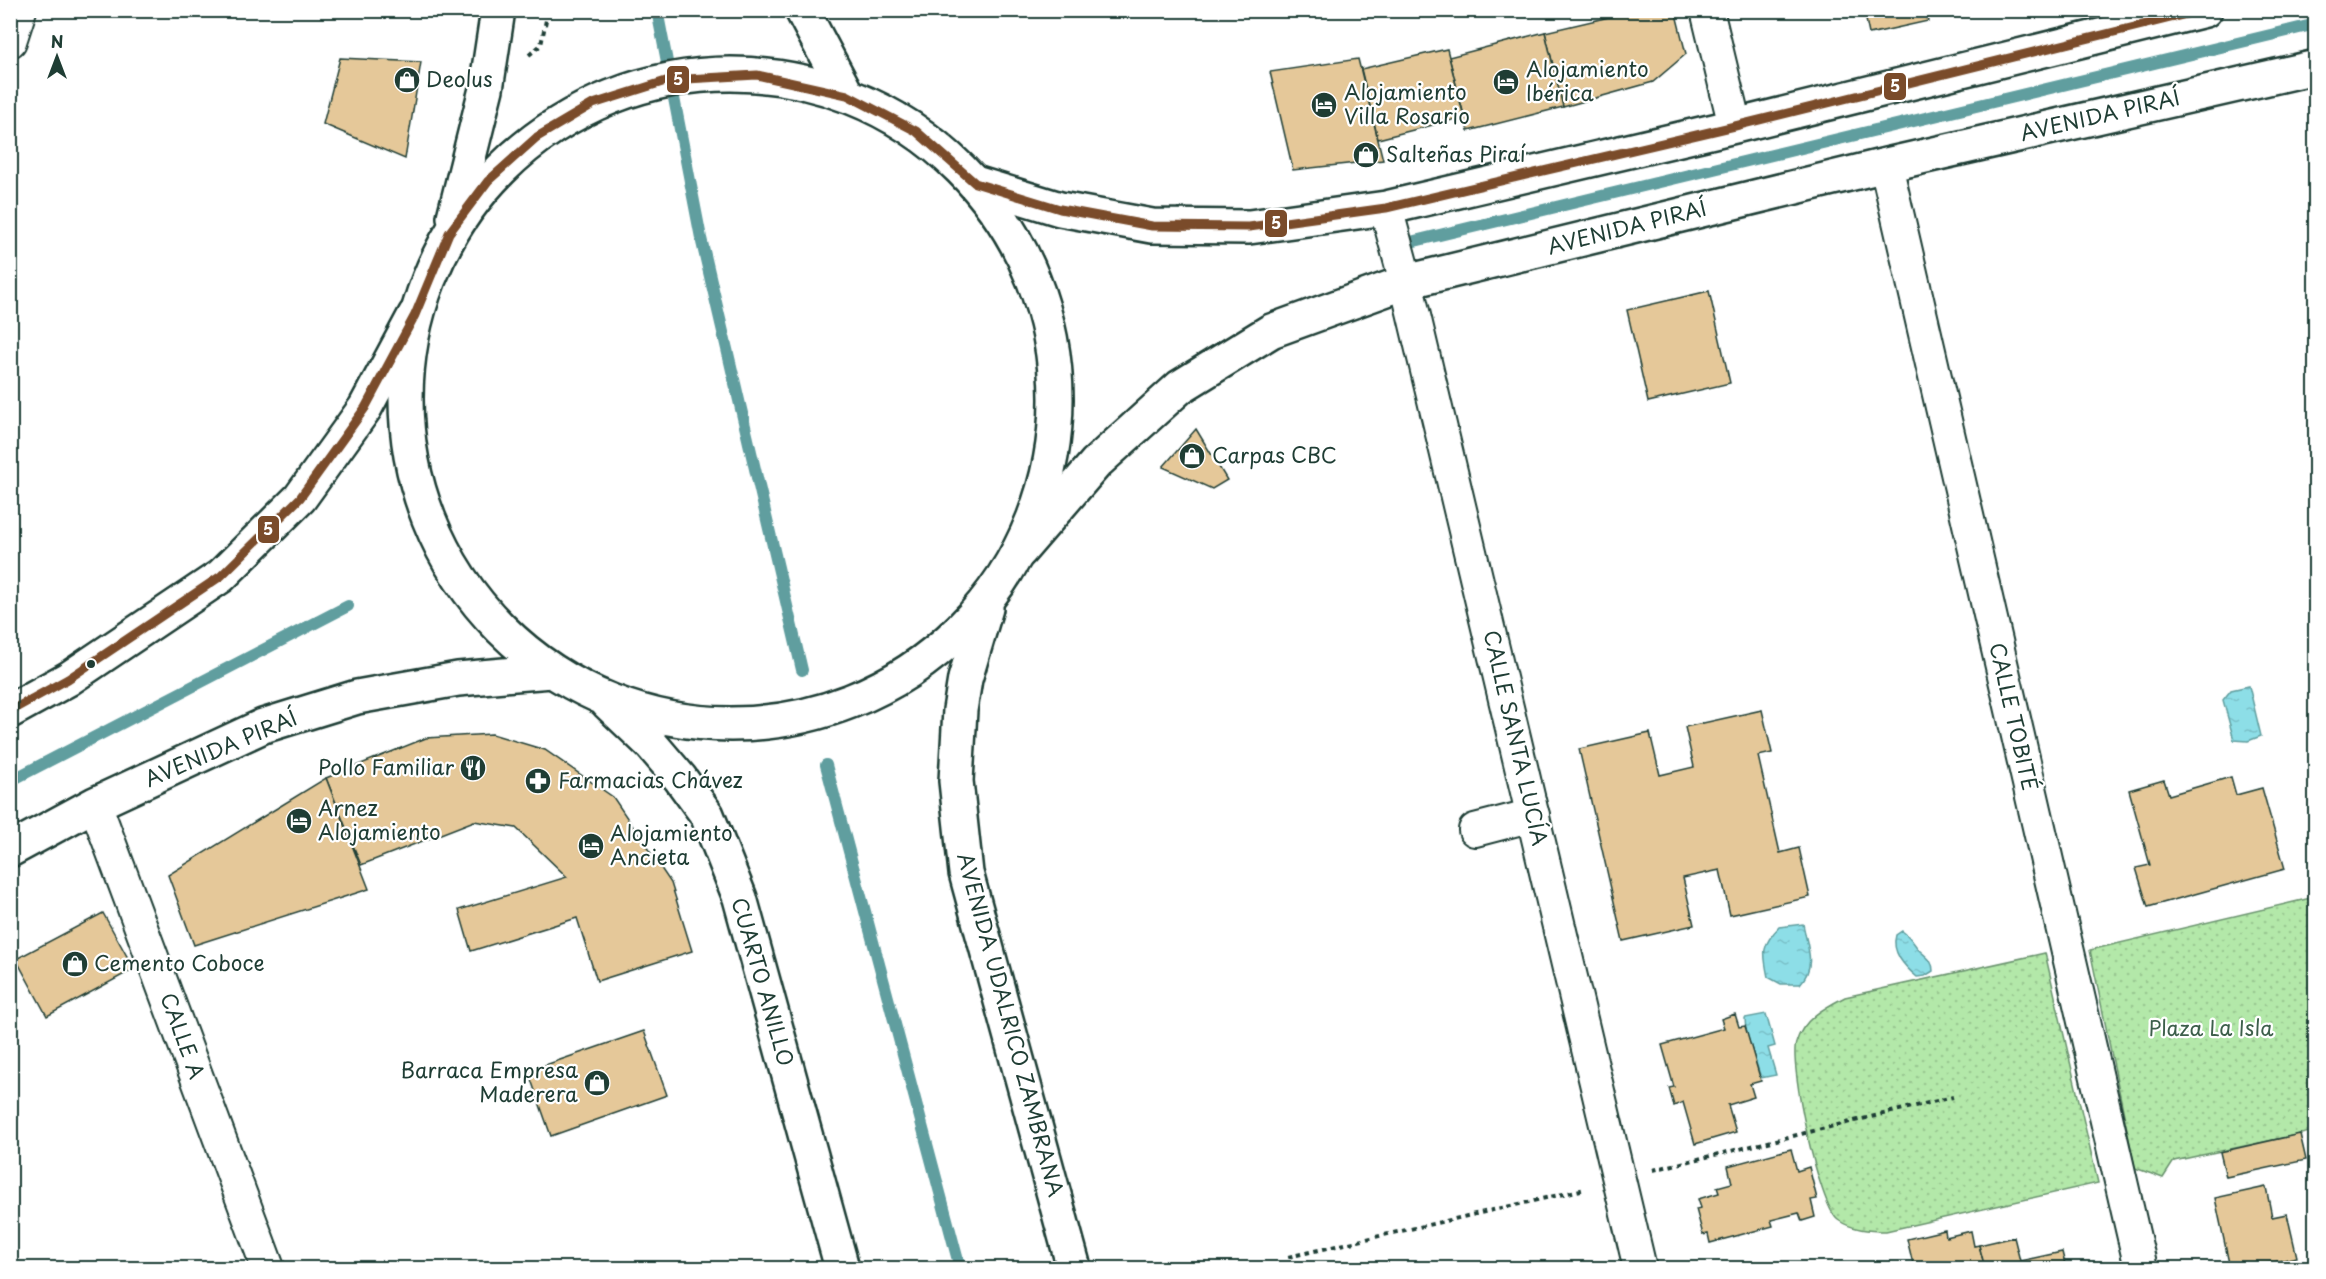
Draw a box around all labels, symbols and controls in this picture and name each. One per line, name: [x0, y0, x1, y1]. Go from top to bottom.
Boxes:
north arrow: [27, 27, 87, 87]
text: N: [51, 29, 63, 53]
place label: Alojamiento Ibérica: [1526, 52, 1649, 108]
place label: Deolus: [426, 62, 493, 94]
shop icon: Deolus: [392, 65, 422, 95]
line badge: 5: [666, 65, 690, 94]
text: 5: [673, 66, 683, 90]
hotel icon: Alojamiento Ibérica: [1491, 67, 1521, 97]
line badge: 5: [1883, 72, 1907, 101]
text: 5: [1890, 73, 1900, 97]
place label: Alojamiento Villa Rosario: [1344, 75, 1470, 131]
street label: AVENIDA PIRAÍ: [2017, 80, 2183, 148]
hotel icon: Alojamiento Villa Rosario: [1309, 90, 1339, 120]
place label: Salteñas Piraí: [1386, 137, 1526, 169]
shop icon: Salteñas Piraí: [1351, 140, 1381, 170]
street label: AVENIDA PIRAÍ: [1544, 191, 1710, 261]
line badge: 5: [1264, 209, 1288, 238]
text: 5: [1271, 210, 1281, 234]
place label: Carpas CBC: [1212, 438, 1337, 470]
shop icon: Carpas CBC: [1177, 441, 1207, 471]
line badge: 5: [257, 515, 280, 544]
text: 5: [263, 516, 273, 540]
street label: CALLE SANTA LUCÍA: [1477, 627, 1557, 848]
street label: CALLE TOBITÉ: [1982, 639, 2048, 794]
unlabelled marker: [85, 658, 97, 670]
street label: AVENIDA PIRAÍ: [139, 700, 302, 794]
place label: Pollo Familiar: [318, 750, 454, 782]
restaurant icon: Pollo Familiar: [458, 753, 488, 783]
place label: Farmacias Chávez: [558, 763, 743, 795]
pharmacy icon: Farmacias Chávez: [523, 766, 553, 796]
place label: Arnez Alojamiento: [318, 791, 441, 847]
hotel icon: Arnez Alojamiento: [284, 806, 314, 836]
place label: Alojamiento Ancieta: [610, 816, 733, 872]
hotel icon: Alojamiento Ancieta: [576, 831, 606, 861]
street label: AVENIDA UDALRICO ZAMBRANA: [951, 849, 1073, 1200]
street label: CUARTO ANILLO: [725, 893, 803, 1069]
place label: Cemento Coboce: [94, 946, 265, 978]
shop icon: Cemento Coboce: [60, 949, 90, 979]
street label: CALLE A: [154, 988, 214, 1083]
park label: Plaza La Isla: [2149, 1011, 2274, 1043]
place label: Barraca Empresa Maderera: [401, 1053, 578, 1109]
shop icon: Barraca Empresa Maderera: [582, 1068, 612, 1098]

